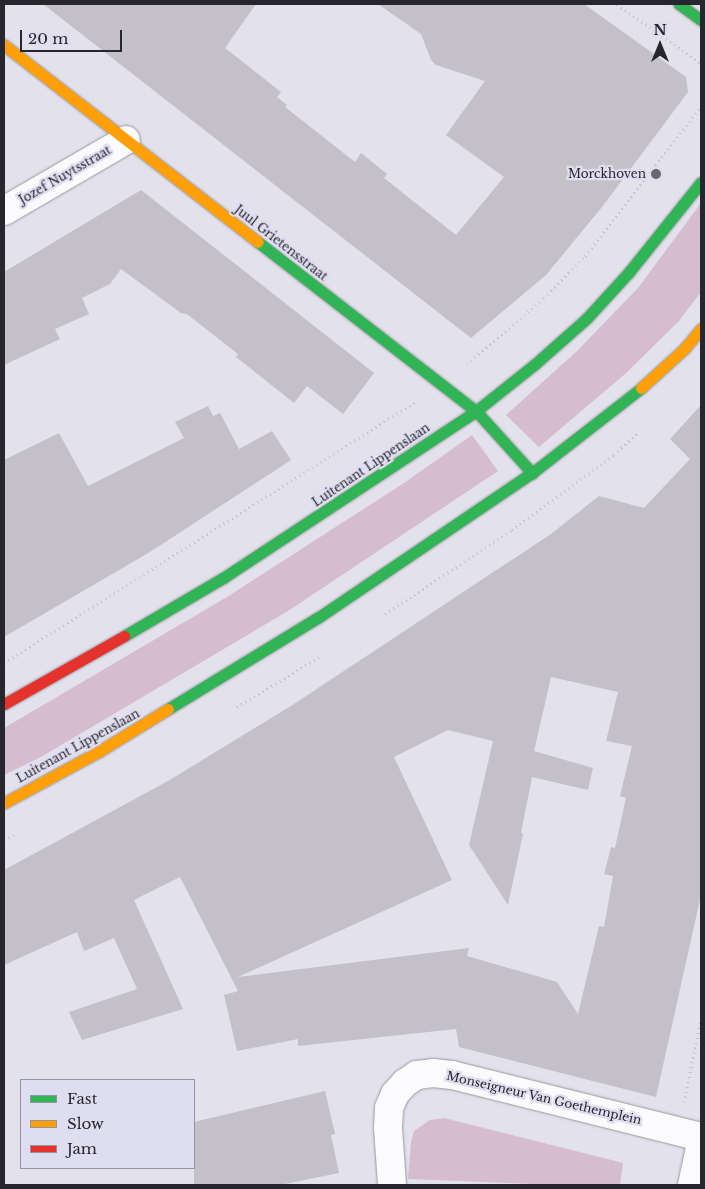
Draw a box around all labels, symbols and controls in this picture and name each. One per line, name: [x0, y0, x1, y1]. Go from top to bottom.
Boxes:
scale bar: [22, 20, 125, 52]
north arrow: [635, 20, 685, 70]
text: N: [653, 21, 667, 39]
text: 20 m: [28, 29, 68, 48]
street label: Jozef Nuytsstraat: [16, 143, 114, 207]
place label: Morckhoven: [568, 167, 646, 181]
marker: Morckhoven: [650, 168, 662, 180]
street label: Juul Grietensstraat: [232, 202, 330, 284]
street label: Luitenant Lippenslaan: [310, 420, 432, 510]
street label: Luitenant Lippenslaan: [14, 706, 142, 786]
street label: Monseigneur Van Goethemplein: [445, 1068, 643, 1128]
legend: [20, 1079, 195, 1169]
text: Fast: [67, 1089, 97, 1108]
text: Slow: [67, 1114, 104, 1133]
text: Jam: [67, 1139, 97, 1158]

